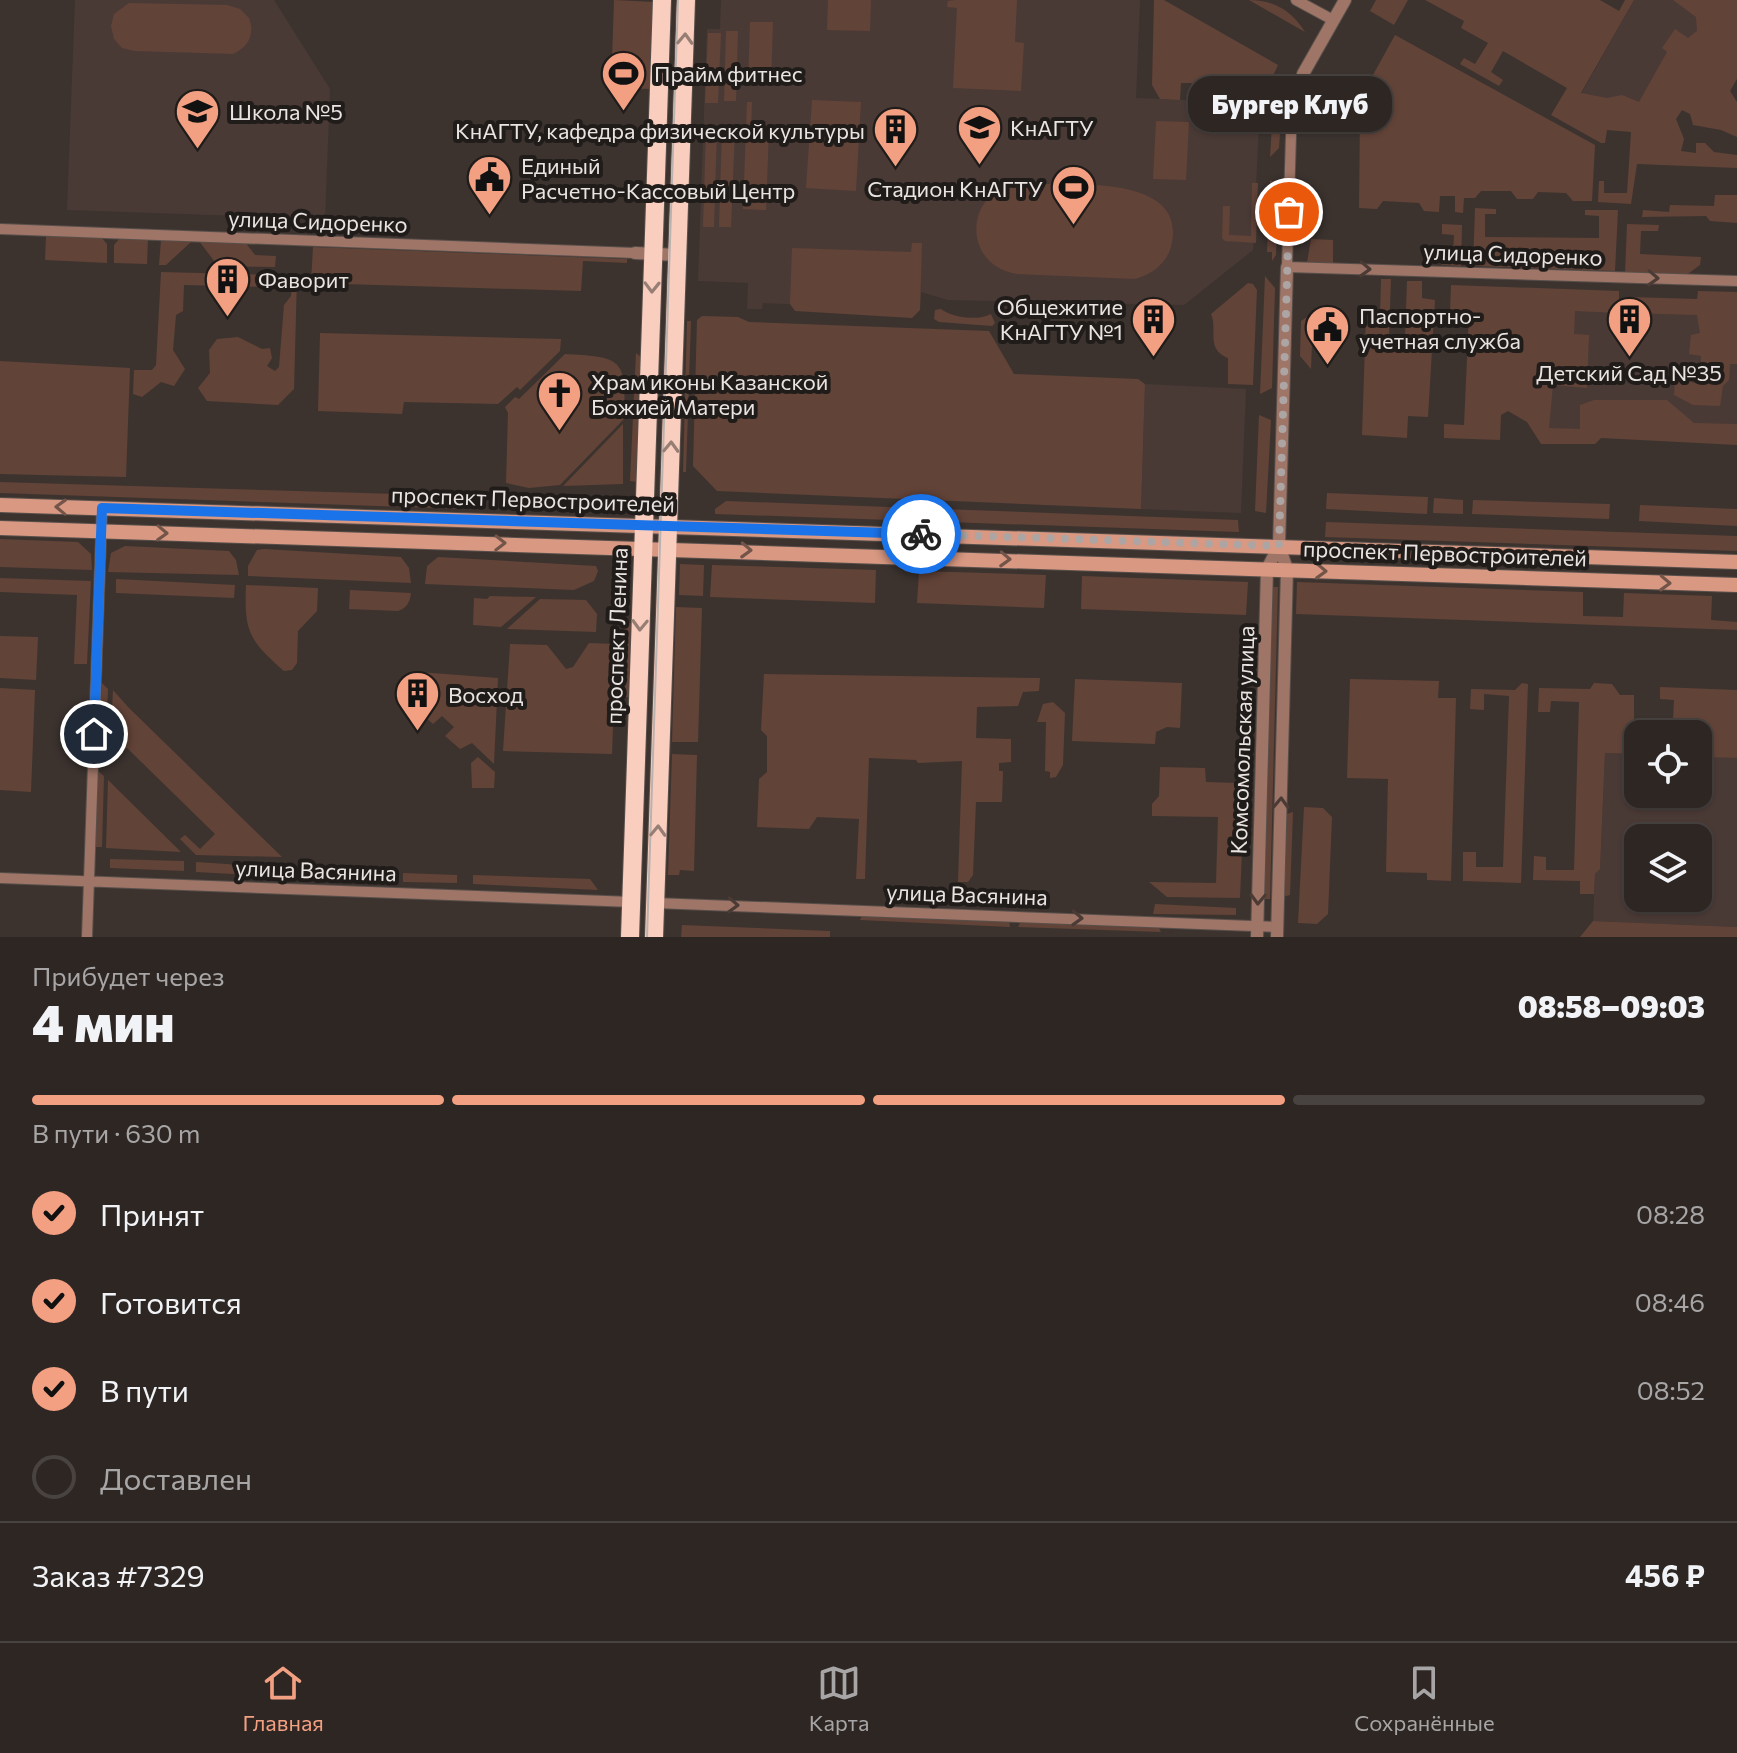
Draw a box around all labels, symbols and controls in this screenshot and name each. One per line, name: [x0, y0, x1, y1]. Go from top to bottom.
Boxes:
one-way arrow: [676, 32, 694, 45]
sports icon: Прайм фитнес: [599, 49, 647, 112]
place label: Прайм фитнес: [654, 60, 803, 87]
callout: Бургер Клуб: [1187, 76, 1391, 132]
school or university icon: Школа №5: [174, 87, 222, 150]
text: Бургер Клуб: [1212, 88, 1368, 119]
place label: Школа №5: [229, 98, 343, 125]
school or university icon: КнАГТУ: [955, 103, 1003, 166]
building icon: КнАГТУ, кафедра физической культуры: [872, 106, 920, 169]
place label: КнАГТУ: [1010, 114, 1094, 141]
place label: КнАГТУ, кафедра физической культуры: [455, 117, 865, 144]
place label: Единый Расчетно-Кассовый Центр: [521, 152, 795, 204]
public building icon: Единый Расчетно-Кассовый Центр: [466, 154, 514, 217]
sports icon: Стадион КнАГТУ: [1050, 164, 1098, 227]
place label: Стадион КнАГТУ: [867, 175, 1043, 202]
pin: [1255, 178, 1323, 246]
icon: bag: [1267, 190, 1311, 234]
street label: улица Сидоренко: [228, 204, 408, 238]
street label: улица Сидоренко: [1423, 237, 1603, 271]
building icon: Фаворит: [203, 255, 251, 318]
one-way arrow: [1359, 261, 1372, 278]
place label: Фаворит: [258, 266, 349, 293]
one-way arrow: [1647, 270, 1660, 287]
one-way arrow: [643, 281, 661, 294]
place label: Общежитие КнАГТУ №1: [997, 293, 1123, 345]
building icon: Общежитие КнАГТУ №1: [1130, 295, 1178, 358]
building icon: Детский Сад №35: [1605, 295, 1653, 358]
place label: Паспортно- учетная служба: [1359, 302, 1521, 354]
public building icon: Паспортно- учетная служба: [1304, 304, 1352, 367]
place label: Детский Сад №35: [1536, 359, 1722, 386]
place label: Храм иконы Казанской Божией Матери: [591, 368, 828, 420]
church icon: Храм иконы Казанской Божией Матери: [536, 370, 584, 433]
one-way arrow: [662, 440, 679, 453]
street label: проспект Первостроителей: [391, 481, 675, 517]
courier: [881, 494, 961, 574]
one-way arrow: [54, 498, 67, 515]
icon: bike: [899, 512, 943, 556]
one-way arrow: [156, 525, 169, 542]
one-way arrow: [494, 534, 507, 552]
street label: проспект Первостроителей: [1303, 535, 1587, 571]
one-way arrow: [740, 542, 753, 559]
street label: проспект Ленина: [599, 547, 633, 725]
one-way arrow: [999, 551, 1012, 568]
one-way arrow: [1315, 562, 1328, 579]
one-way arrow: [1659, 574, 1672, 591]
one-way arrow: [631, 619, 649, 632]
street label: Комсомольская улица: [1225, 625, 1259, 855]
building icon: Восход: [393, 670, 441, 733]
place label: Восход: [448, 681, 523, 708]
pin: [60, 700, 128, 768]
icon: home: [72, 712, 116, 756]
map controls: [1624, 720, 1712, 912]
button: locate: [1624, 720, 1712, 808]
one-way arrow: [1272, 796, 1289, 809]
one-way arrow: [649, 824, 666, 837]
button: layers: [1624, 824, 1712, 912]
street label: улица Васянина: [235, 854, 397, 886]
street label: улица Васянина: [886, 878, 1048, 910]
one-way arrow: [1250, 893, 1267, 906]
one-way arrow: [727, 897, 740, 914]
one-way arrow: [1071, 909, 1084, 926]
text: Прибудет через: [32, 960, 225, 991]
text: 08:58–09:03: [1518, 987, 1705, 1024]
text: 4 мин: [32, 989, 175, 1053]
text: В пути · 630 m: [32, 1117, 200, 1148]
icon: check: [32, 1191, 76, 1235]
text: Принят: [100, 1195, 204, 1232]
text: 08:28: [1636, 1198, 1705, 1229]
icon: check: [32, 1279, 76, 1323]
text: Готовится: [100, 1283, 242, 1320]
text: 08:46: [1635, 1286, 1705, 1317]
icon: check: [32, 1367, 76, 1411]
text: В пути: [100, 1371, 189, 1408]
text: 08:52: [1637, 1374, 1705, 1405]
text: Доставлен: [100, 1459, 252, 1496]
text: Заказ #7329: [32, 1556, 205, 1593]
text: 456 ₽: [1625, 1556, 1705, 1593]
tab: Главная: [242, 1661, 324, 1736]
tab: Карта: [809, 1661, 869, 1736]
tab: Сохранённые: [1354, 1661, 1495, 1736]

